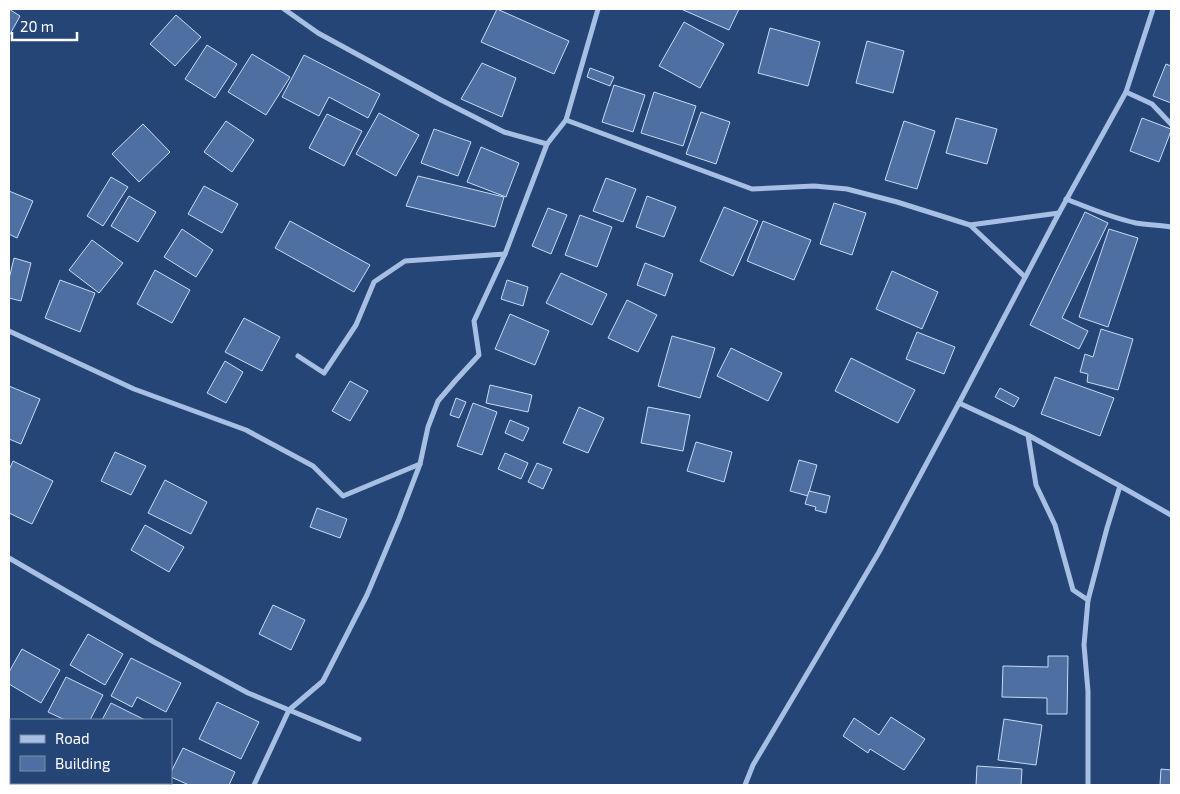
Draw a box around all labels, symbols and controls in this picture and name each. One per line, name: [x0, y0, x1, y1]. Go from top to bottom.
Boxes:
scale bar: [12, 10, 78, 42]
text: 20 m: [20, 17, 54, 35]
legend: [10, 719, 172, 784]
text: Road: [55, 729, 90, 747]
text: Building: [55, 754, 111, 772]

